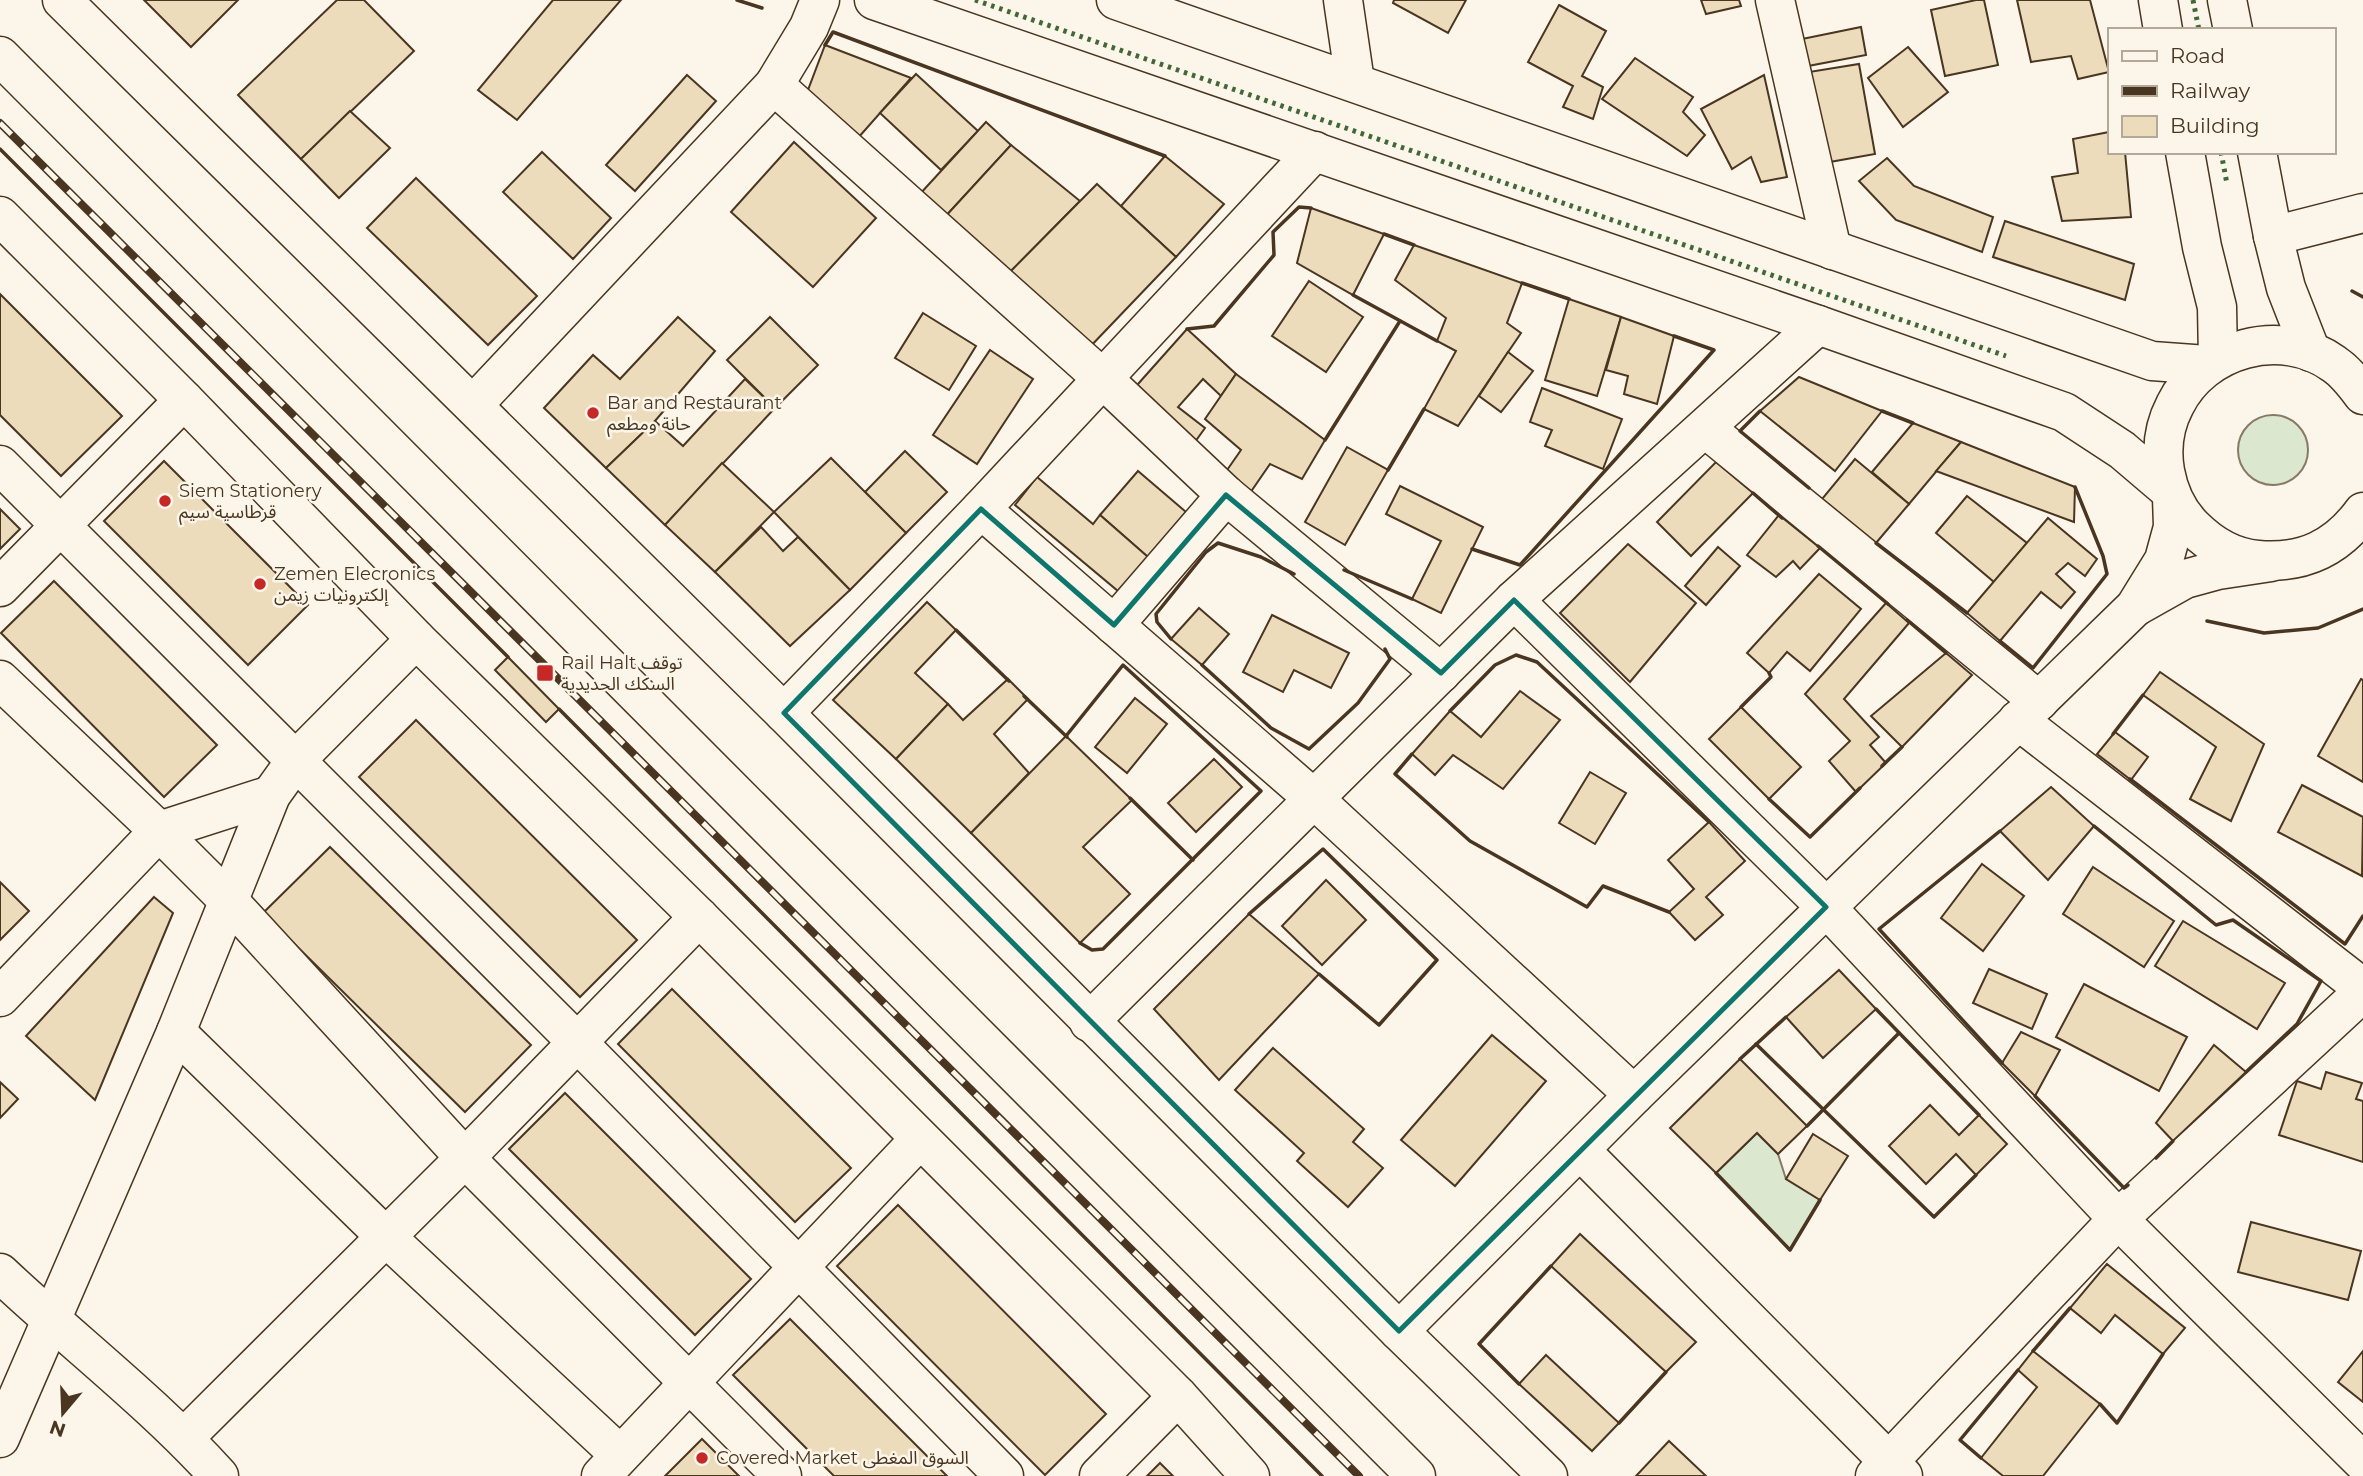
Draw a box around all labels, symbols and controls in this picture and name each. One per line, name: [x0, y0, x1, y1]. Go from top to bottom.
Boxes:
legend: [2108, 28, 2335, 154]
text: Road: [2170, 43, 2225, 68]
text: Railway: [2170, 78, 2251, 103]
text: Building: [2170, 113, 2260, 138]
place label: Bar and Restaurant حانة ومطعم: [607, 392, 782, 437]
marker: Bar and Restaurant حانة ومطعم: [585, 405, 601, 421]
place label: Siem Stationery قرطاسية سيم: [179, 480, 322, 525]
marker: Siem Stationery قرطاسية سيم: [157, 493, 173, 509]
place label: Zemen Elecronics إلكترونيات زيمن: [274, 563, 435, 607]
marker: Zemen Elecronics إلكترونيات زيمن: [252, 576, 268, 592]
place label: Rail Halt توقف السكك الحديدية: [561, 652, 683, 695]
marker: Rail Halt توقف السكك الحديدية: [535, 663, 555, 683]
north arrow: [28, 1378, 98, 1448]
text: N: [47, 1415, 69, 1442]
place label: Covered Market السوق المغطى: [716, 1447, 969, 1469]
marker: Covered Market السوق المغطى: [694, 1450, 710, 1466]

